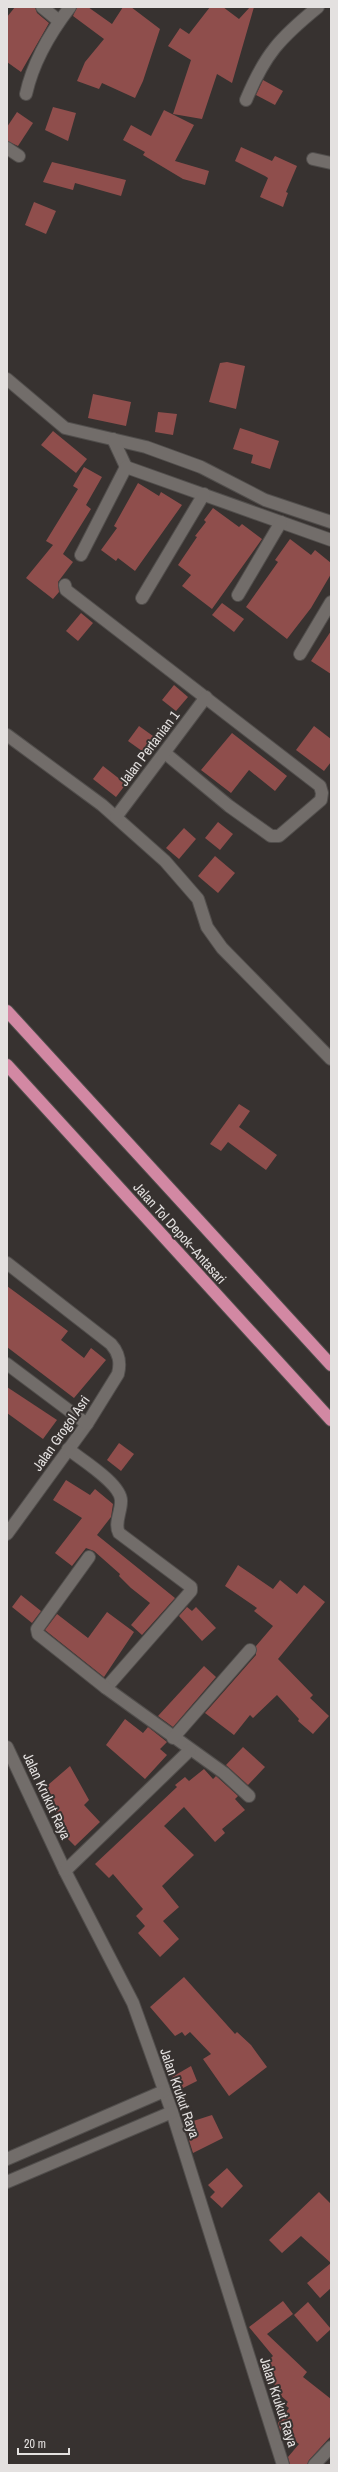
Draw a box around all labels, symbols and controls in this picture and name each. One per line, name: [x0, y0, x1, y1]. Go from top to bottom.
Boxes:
street label: Jalan Pertanian 1: [115, 706, 184, 789]
street label: Jalan Tol Depok–Antasari: [130, 1178, 230, 1288]
street label: Jalan Grogol Asri: [28, 1392, 94, 1474]
street label: Jalan Krukut Raya: [19, 1750, 75, 1843]
street label: Jalan Krukut Raya: [156, 2046, 204, 2141]
street label: Jalan Krukut Raya: [256, 2355, 302, 2450]
scale bar: [18, 2430, 69, 2456]
text: 20 m: [24, 2436, 46, 2452]

